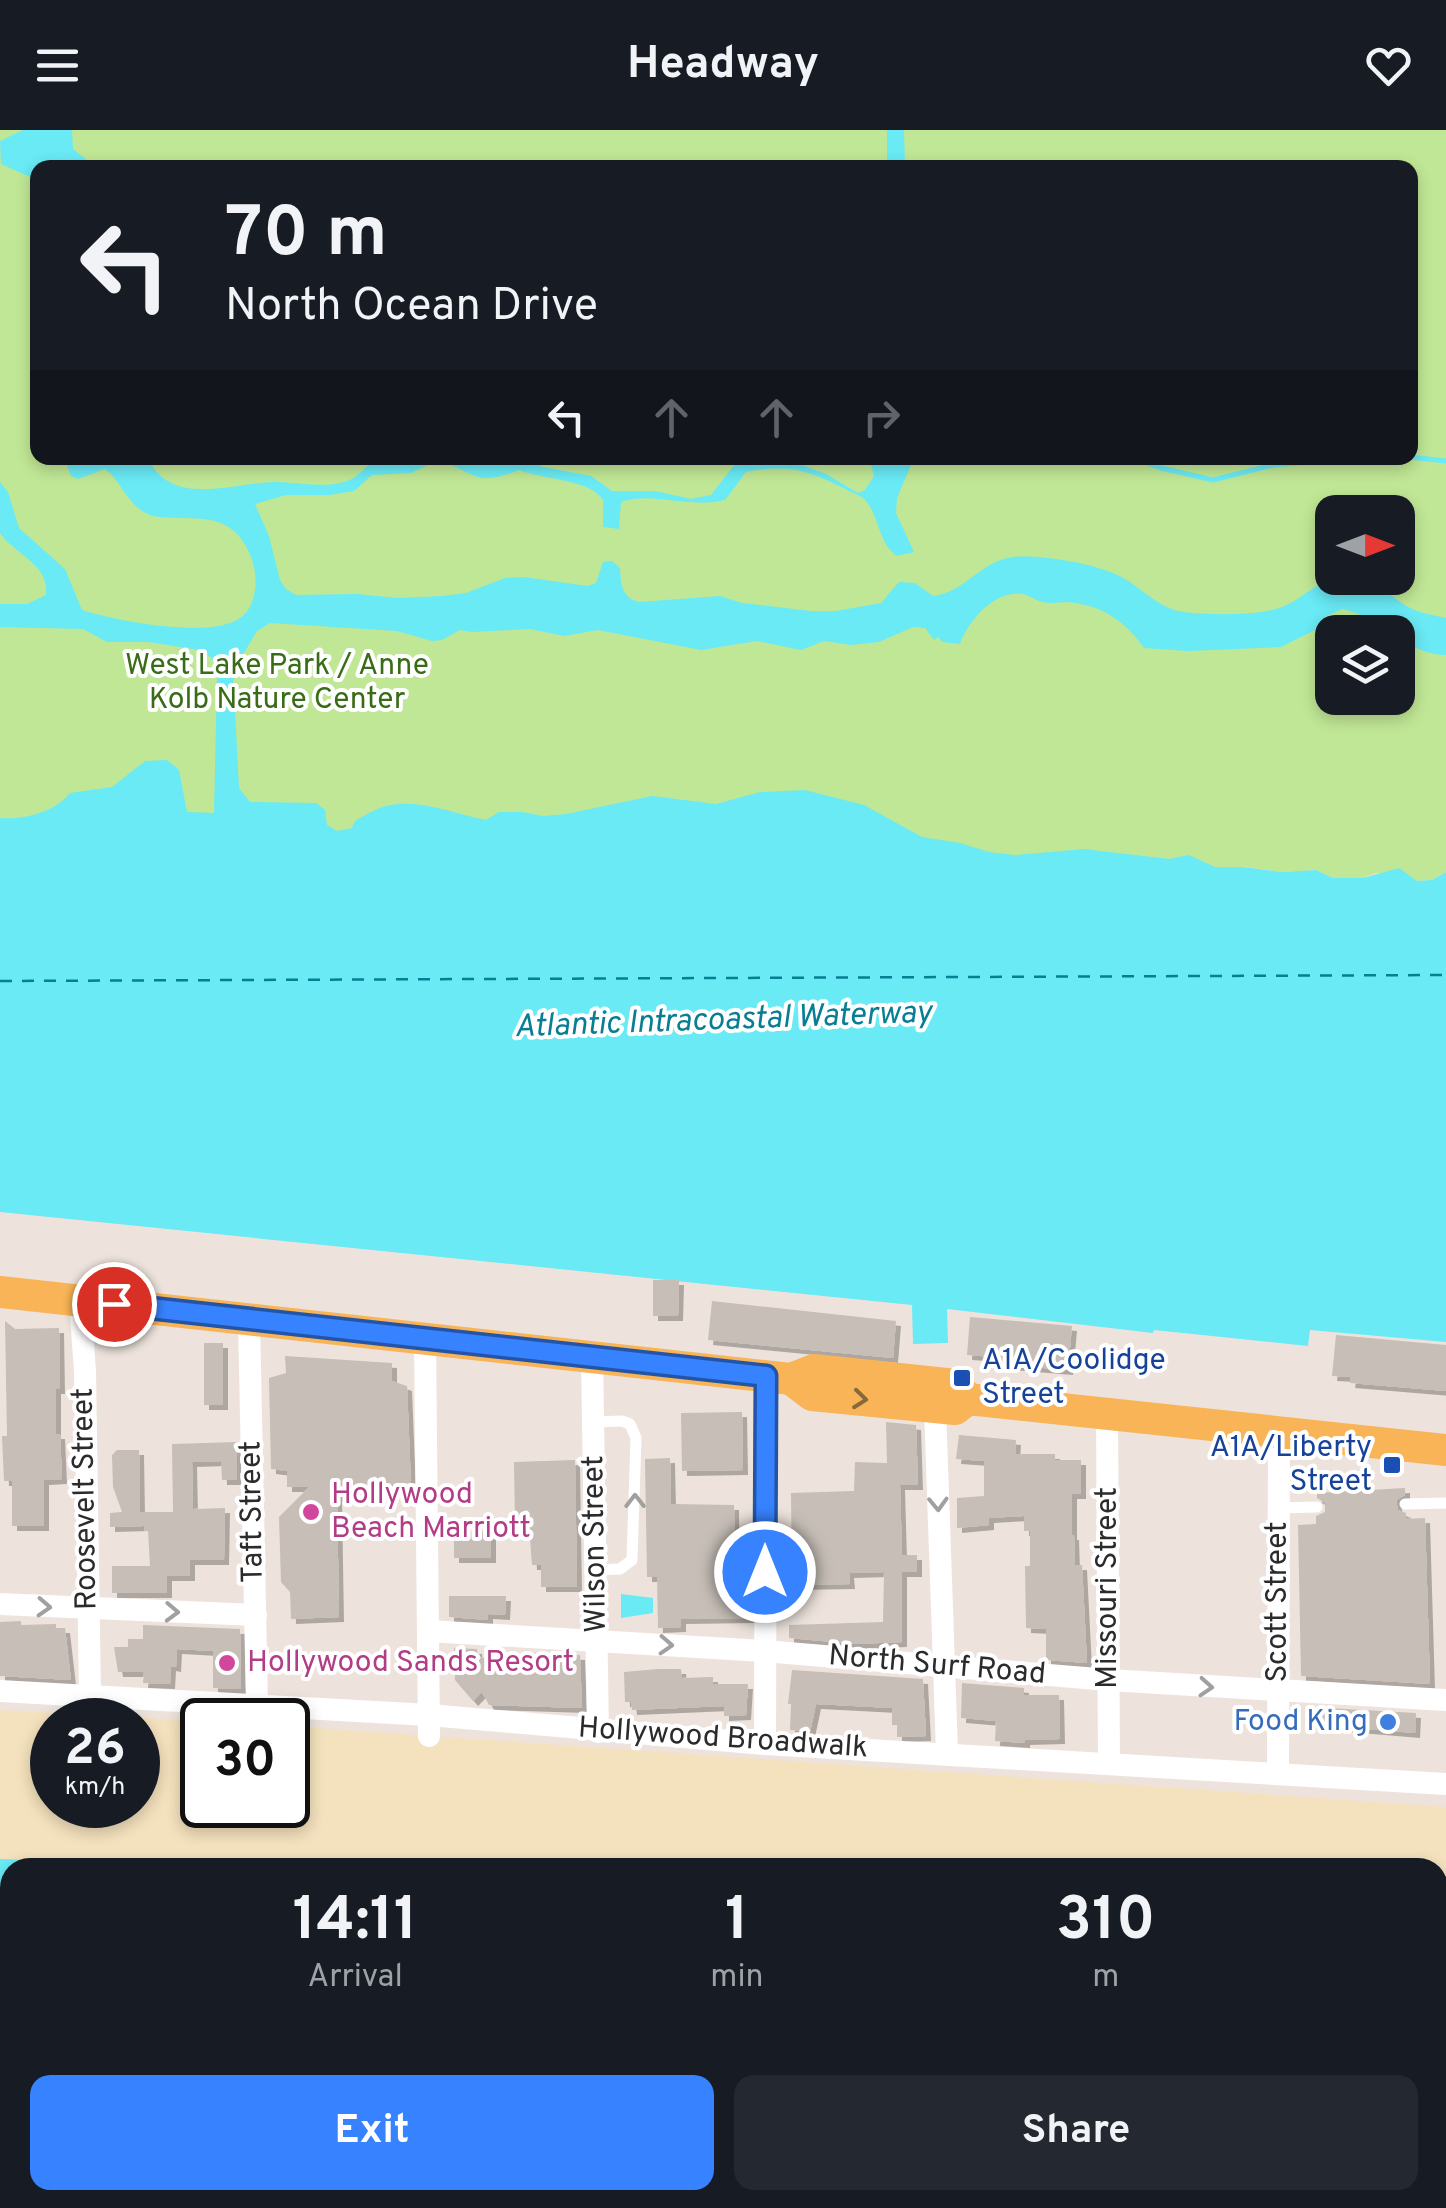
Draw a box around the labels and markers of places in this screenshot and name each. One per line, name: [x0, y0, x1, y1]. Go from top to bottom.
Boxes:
pin: [72, 1262, 157, 1347]
place label: A1A/Coolidge Street: [982, 1343, 1166, 1414]
marker: A1A/Coolidge Street: [951, 1367, 973, 1389]
place label: A1A/Liberty Street: [1210, 1430, 1372, 1501]
marker: A1A/Liberty Street: [1381, 1454, 1403, 1476]
place label: Hollywood Beach Marriott: [331, 1477, 531, 1548]
marker: Hollywood Beach Marriott: [300, 1501, 322, 1523]
place label: Hollywood Sands Resort: [247, 1645, 574, 1682]
marker: Hollywood Sands Resort: [216, 1652, 238, 1674]
place label: Food King: [1234, 1704, 1368, 1741]
marker: Food King: [1377, 1711, 1399, 1733]

